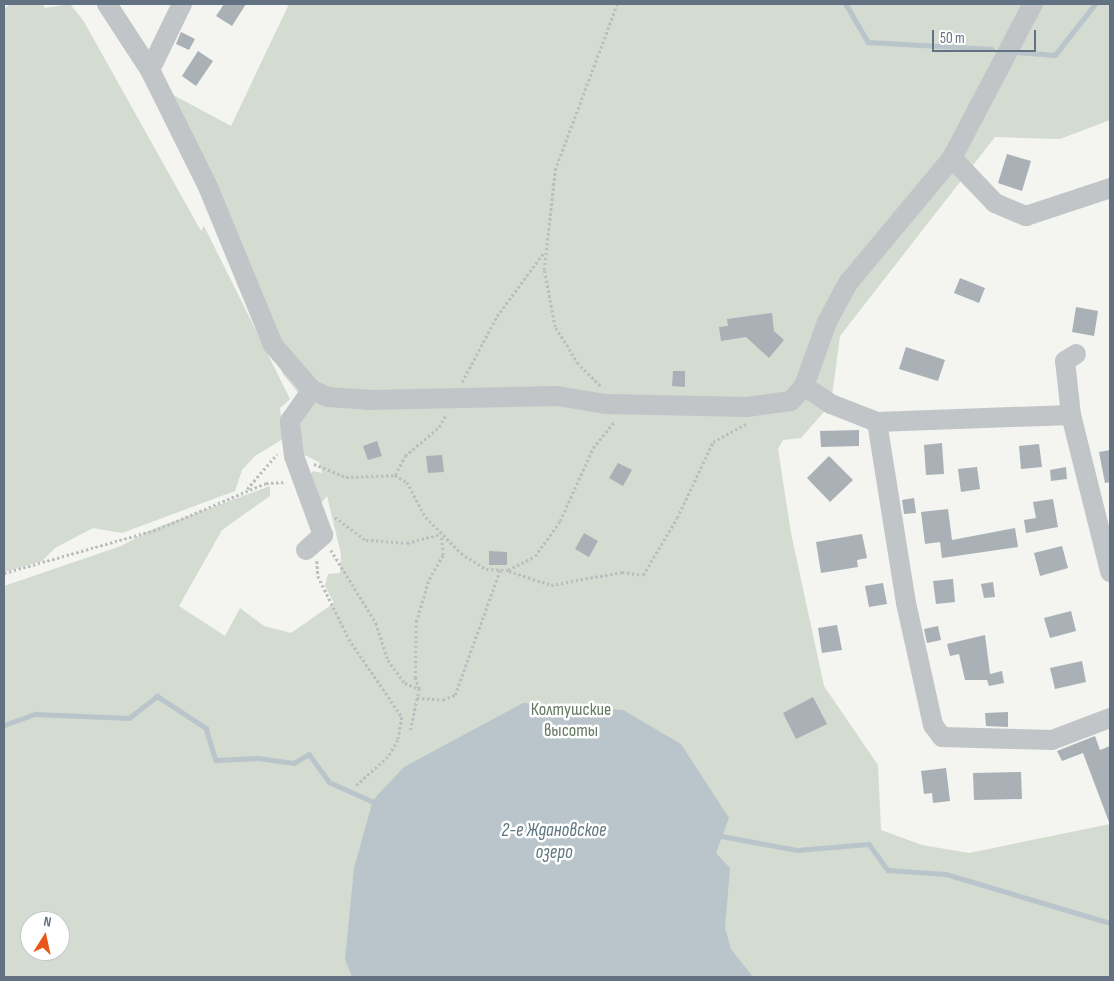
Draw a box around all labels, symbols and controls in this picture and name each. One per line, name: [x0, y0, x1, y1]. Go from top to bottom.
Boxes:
scale bar: [934, 20, 1038, 52]
text: 50 m: [940, 29, 965, 48]
park label: Колтушские высоты: [531, 700, 611, 742]
water label: 2-е Ждановское озеро: [502, 820, 606, 864]
north arrow: [20, 911, 70, 961]
text: N: [42, 913, 53, 931]

